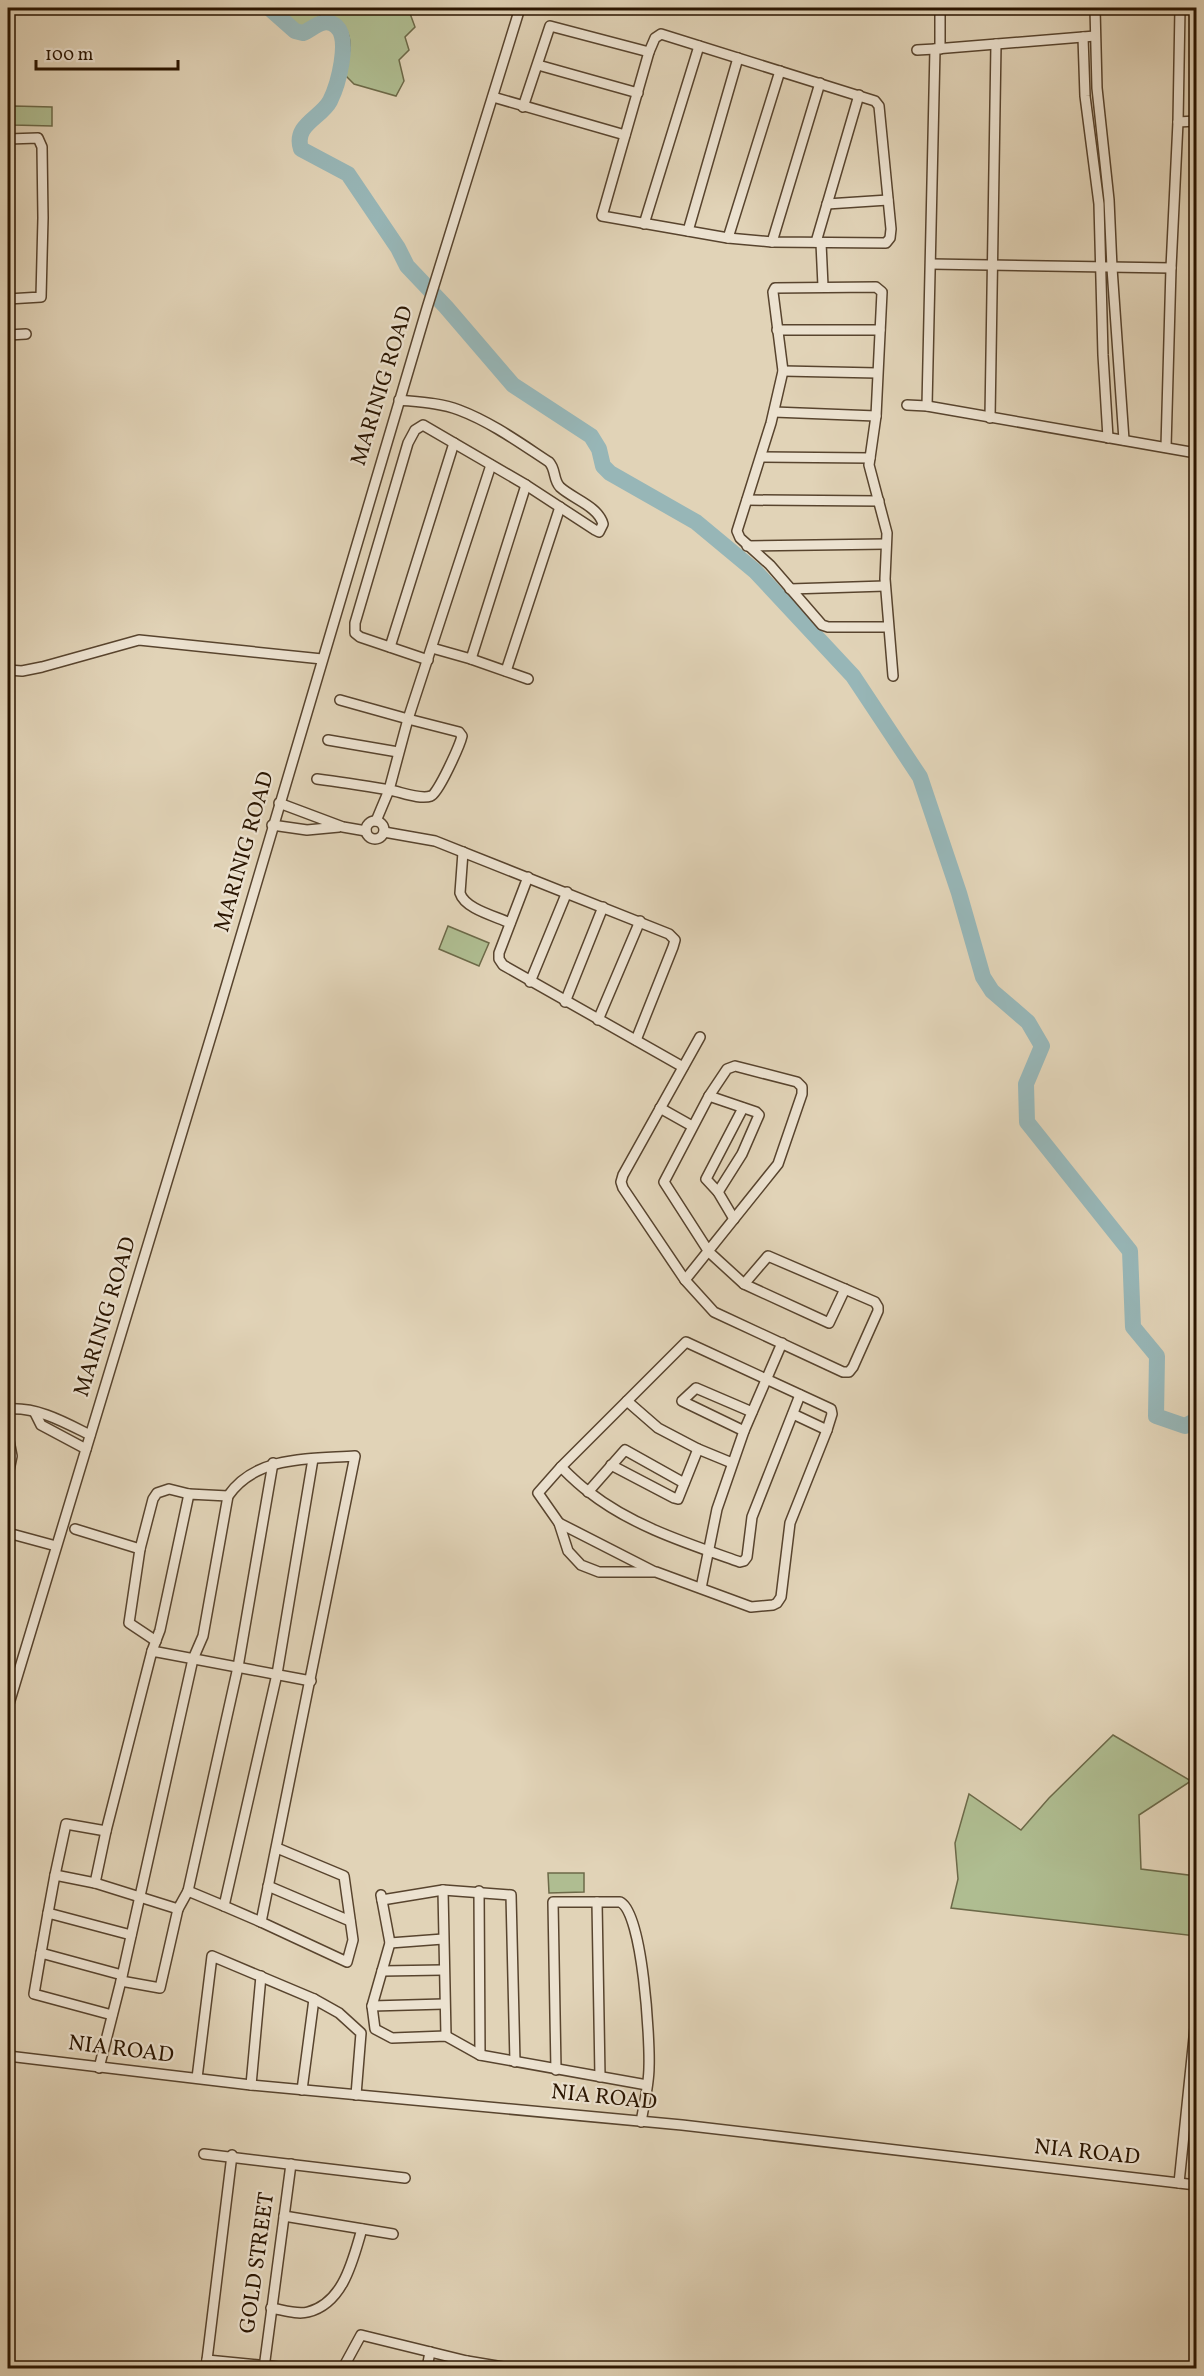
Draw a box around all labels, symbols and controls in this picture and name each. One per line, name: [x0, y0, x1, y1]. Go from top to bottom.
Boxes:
scale bar: [36, 33, 178, 71]
text: 100 m: [45, 43, 94, 68]
street label: MARINIG ROAD: [344, 302, 422, 470]
street label: MARINIG ROAD: [207, 768, 283, 936]
street label: MARINIG ROAD: [67, 1233, 145, 1401]
street label: NIA ROAD: [66, 2028, 176, 2072]
street label: NIA ROAD: [550, 2077, 658, 2119]
street label: NIA ROAD: [1033, 2132, 1141, 2174]
street label: GOLD STREET: [233, 2190, 283, 2336]

